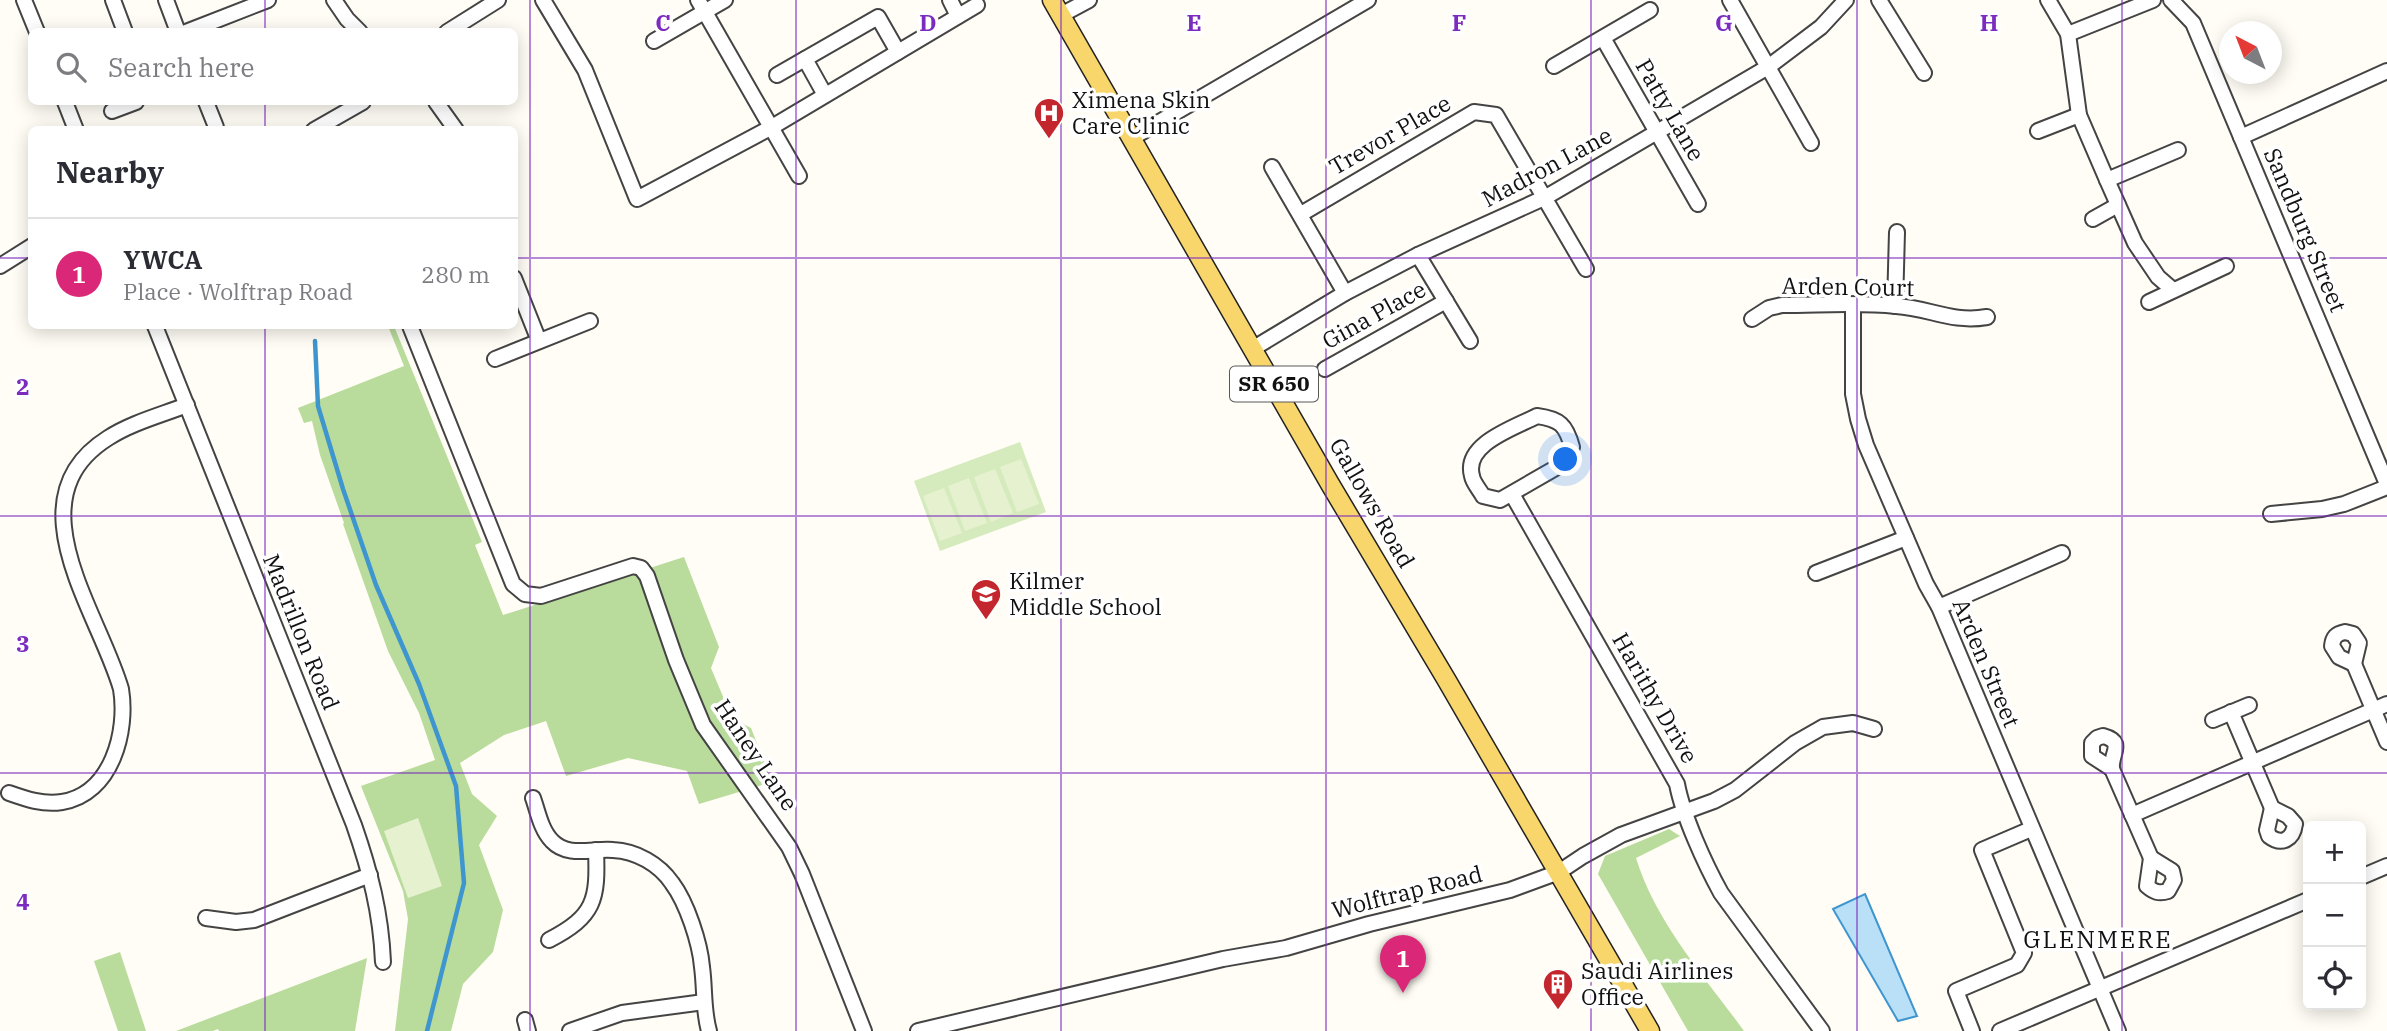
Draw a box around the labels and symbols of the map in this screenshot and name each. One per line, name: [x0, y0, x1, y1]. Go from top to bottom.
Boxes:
text: C: [655, 7, 671, 37]
text: D: [919, 7, 937, 37]
text: E: [1186, 7, 1202, 37]
text: F: [1452, 7, 1466, 37]
text: G: [1715, 7, 1733, 37]
text: H: [1980, 7, 1998, 37]
north arrow: [2219, 21, 2282, 84]
street label: Patty Lane: [1630, 53, 1712, 166]
place label: Ximena Skin Care Clinic: [1072, 84, 1210, 140]
street label: Trevor Place: [1323, 87, 1456, 181]
hospital icon: Ximena Skin Care Clinic: [1032, 96, 1066, 140]
street label: Madron Lane: [1476, 119, 1617, 213]
street label: Sandburg Street: [2258, 143, 2354, 316]
street label: Arden Court: [1781, 270, 1915, 302]
street label: Gina Place: [1316, 273, 1431, 355]
road number: SR 650: [1230, 366, 1318, 402]
text: 2: [16, 371, 30, 401]
street label: Gallows Road: [1324, 432, 1422, 573]
your location: [1548, 442, 1582, 476]
street label: Madrillon Road: [257, 549, 347, 714]
place label: Kilmer Middle School: [1009, 565, 1162, 621]
school or university icon: Kilmer Middle School: [969, 577, 1003, 621]
street label: Arden Street: [1946, 594, 2027, 731]
street label: Harithy Drive: [1606, 627, 1705, 768]
text: 3: [16, 628, 30, 658]
street label: Haney Lane: [708, 693, 805, 816]
street label: Wolftrap Road: [1328, 858, 1485, 924]
text: 4: [16, 886, 30, 916]
district label: GLENMERE: [2023, 923, 2173, 955]
pin: 1: [1380, 935, 1426, 993]
place label: Saudi Airlines Office: [1581, 955, 1733, 1011]
building icon: Saudi Airlines Office: [1541, 967, 1575, 1011]

